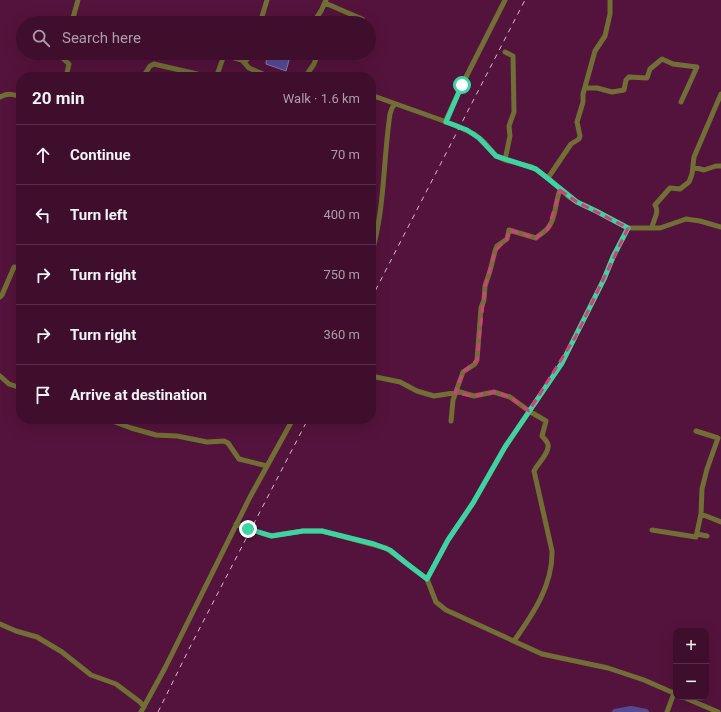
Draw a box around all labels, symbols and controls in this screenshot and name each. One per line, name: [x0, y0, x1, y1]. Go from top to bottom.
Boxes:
search box: [16, 16, 376, 60]
icon: search: [30, 27, 52, 49]
text: Search here: [62, 29, 141, 47]
route start: [453, 76, 471, 94]
text: 20 min: [32, 88, 85, 108]
text: Walk · 1.6 km: [283, 91, 360, 106]
icon: ahead: [32, 144, 54, 166]
text: Continue: [70, 146, 131, 164]
text: 70 m: [331, 147, 360, 162]
icon: left: [32, 204, 54, 226]
text: Turn left: [70, 206, 127, 224]
text: 400 m: [323, 207, 360, 222]
icon: right: [32, 264, 54, 286]
text: Turn right: [70, 266, 136, 284]
text: 750 m: [323, 267, 360, 282]
icon: right: [32, 324, 54, 346]
text: Turn right: [70, 326, 136, 344]
text: 360 m: [323, 327, 360, 342]
icon: arrive: [32, 384, 54, 406]
text: Arrive at destination: [70, 386, 207, 404]
route end: [239, 520, 257, 538]
map controls: [673, 628, 709, 700]
button: +: [673, 628, 709, 664]
button: −: [673, 664, 709, 700]

